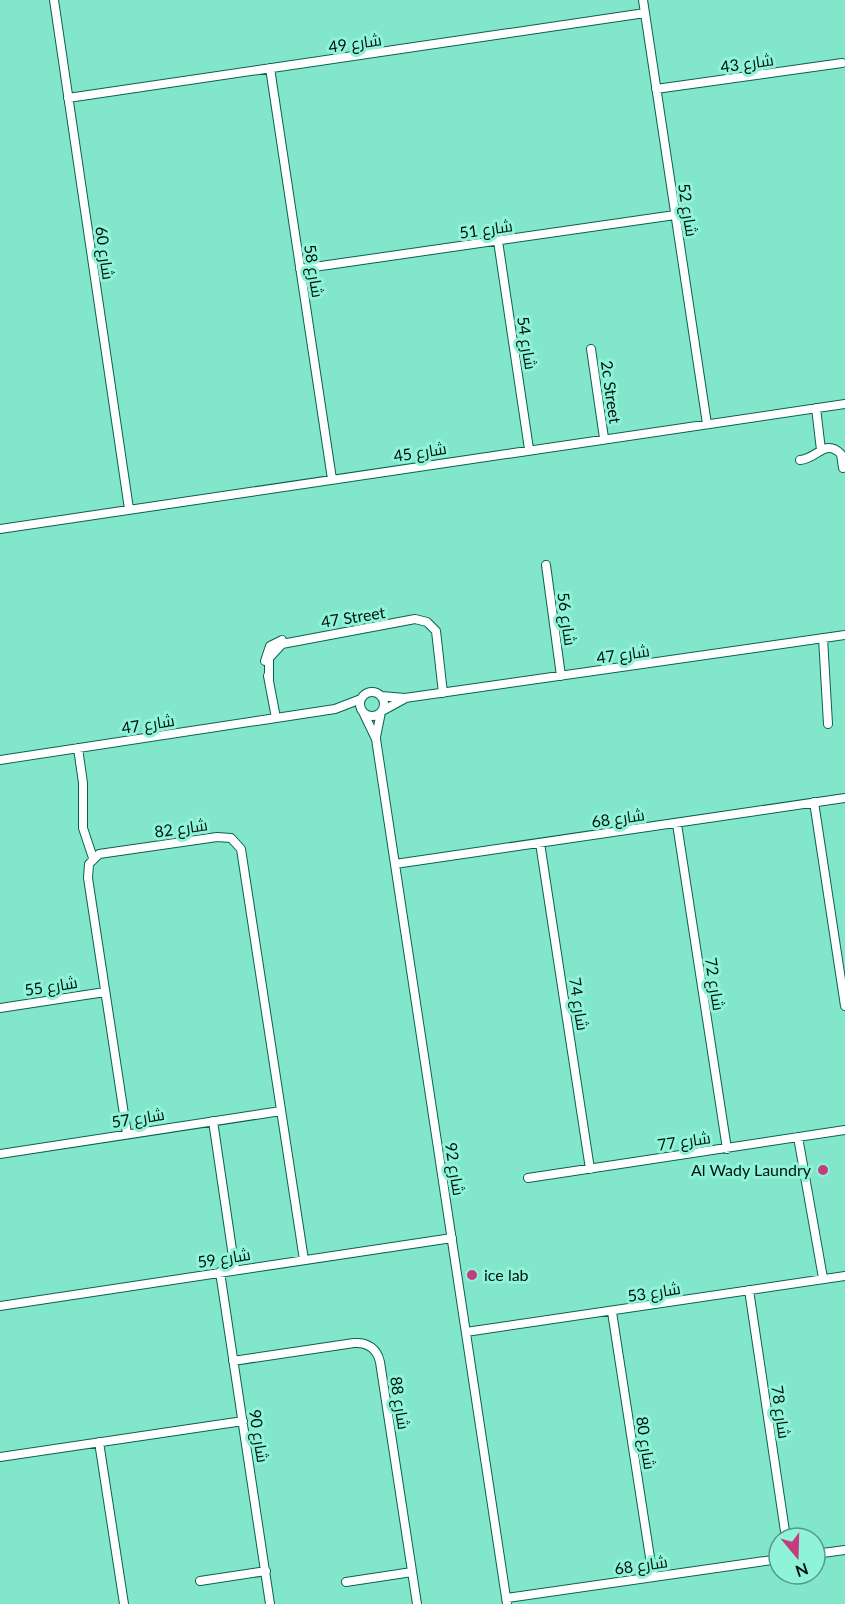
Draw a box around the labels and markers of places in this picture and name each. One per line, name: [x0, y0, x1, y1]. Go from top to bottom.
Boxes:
place label: Al Wady Laundry: [691, 1160, 812, 1179]
marker: Al Wady Laundry: [816, 1163, 830, 1177]
place label: ice lab: [484, 1265, 529, 1284]
marker: ice lab: [465, 1268, 479, 1282]

